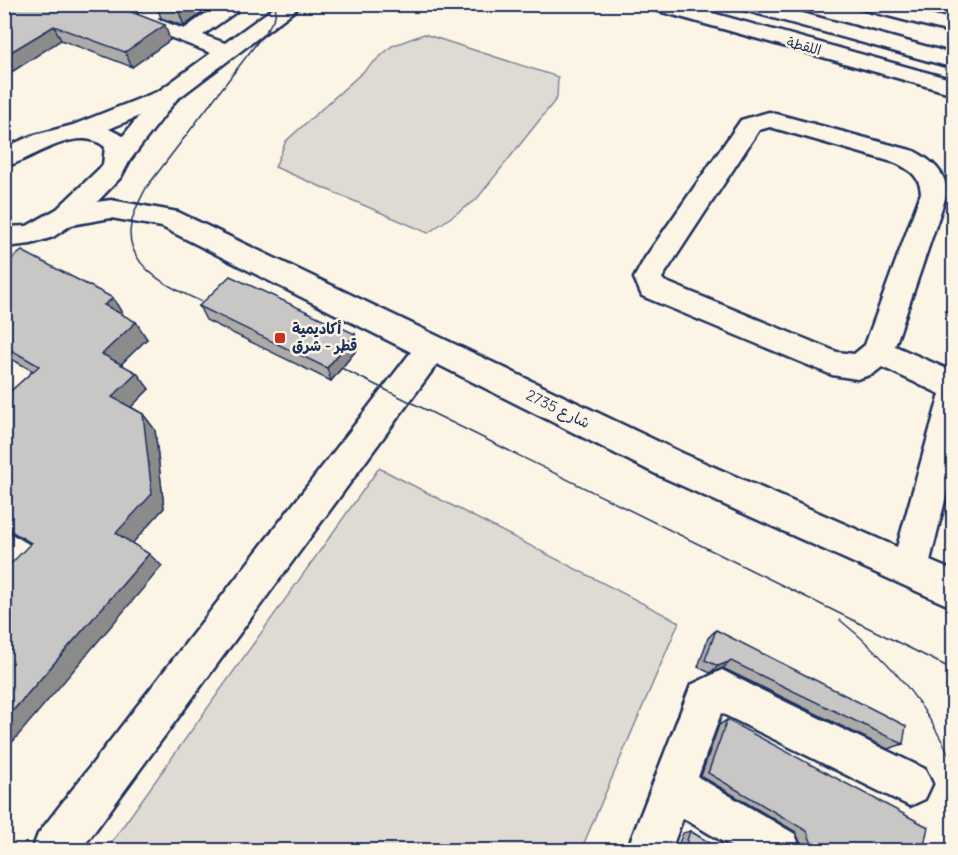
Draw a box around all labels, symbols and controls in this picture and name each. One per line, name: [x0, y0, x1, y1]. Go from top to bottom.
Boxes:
street label: اللقطة: [785, 33, 823, 59]
place label: أكاديمية قطر - شرق: [292, 319, 358, 355]
marker: أكاديمية قطر - شرق: [273, 331, 287, 345]
street label: شارع 2735: [523, 385, 593, 433]

